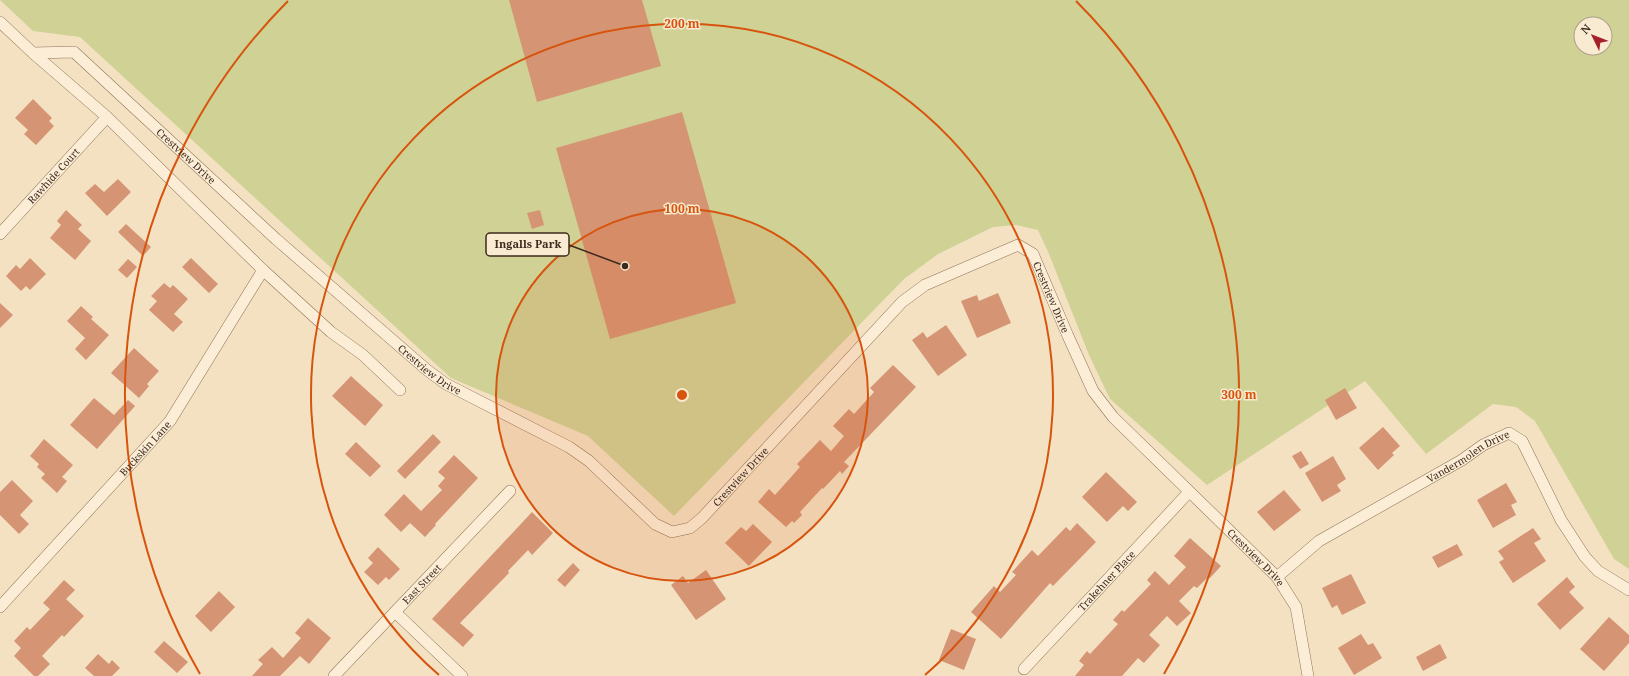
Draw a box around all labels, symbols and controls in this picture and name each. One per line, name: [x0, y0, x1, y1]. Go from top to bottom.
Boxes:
text: 200 m: [664, 15, 700, 32]
north arrow: [1573, 16, 1613, 56]
text: N: [1577, 20, 1594, 37]
street label: Crestview Drive: [154, 125, 219, 187]
street label: Rawhide Court: [24, 144, 83, 207]
text: 100 m: [664, 200, 700, 217]
callout: Ingalls Park: [486, 233, 569, 256]
text: Ingalls Park: [495, 236, 561, 251]
street label: Crestview Drive: [1030, 259, 1073, 335]
street label: Crestview Drive: [395, 341, 464, 398]
text: 300 m: [1221, 386, 1257, 403]
centre of rings: [675, 388, 689, 402]
street label: Buckskin Lane: [116, 418, 174, 479]
street label: Vandermolen Drive: [1424, 427, 1512, 486]
street label: Crestview Drive: [709, 444, 771, 509]
street label: Crestview Drive: [1224, 525, 1288, 589]
street label: Trakehner Place: [1075, 547, 1138, 614]
street label: East Street: [399, 561, 444, 607]

